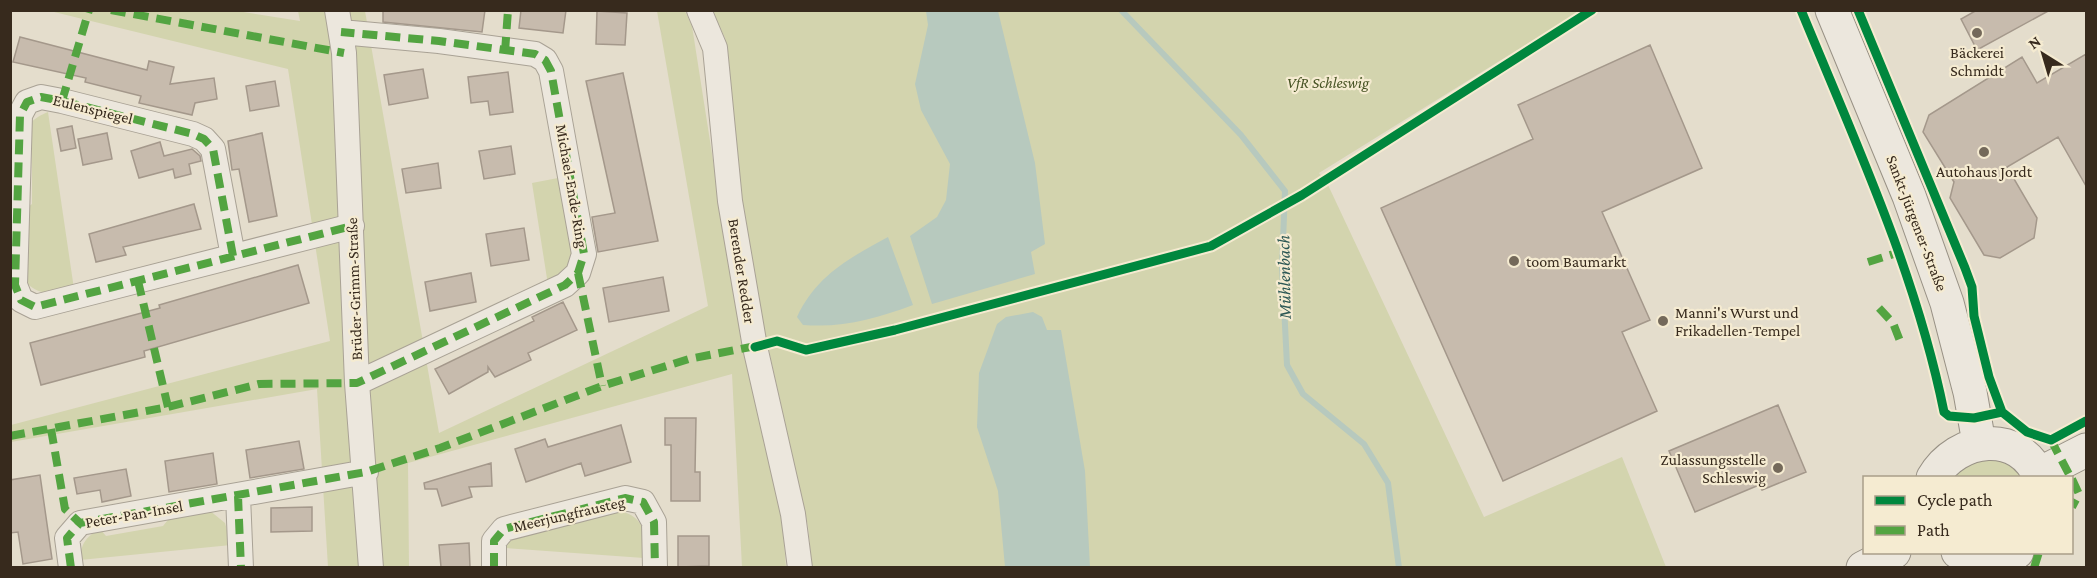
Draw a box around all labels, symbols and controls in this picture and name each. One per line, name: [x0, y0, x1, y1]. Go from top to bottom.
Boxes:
north arrow: [2013, 24, 2073, 84]
marker: Bäckerei Schmidt: [1970, 26, 1984, 40]
text: N: [2025, 32, 2044, 52]
place label: Bäckerei Schmidt: [1950, 44, 2004, 79]
park label: VfR Schleswig: [1287, 74, 1370, 92]
street label: Eulenspiegel: [51, 91, 135, 128]
street label: Michael-Ende-Ring: [552, 123, 591, 250]
marker: Autohaus Jordt: [1977, 145, 1991, 159]
street label: Sankt-Jürgener-Straße: [1882, 153, 1951, 294]
place label: Autohaus Jordt: [1936, 163, 2033, 181]
street label: Brüder-Grimm-Straße: [343, 217, 365, 361]
street label: Berender Redder: [725, 217, 759, 325]
water label: Mühlenbach: [1273, 234, 1295, 320]
place label: toom Baumarkt: [1526, 253, 1627, 270]
marker: toom Baumarkt: [1507, 254, 1521, 268]
place label: Manni's Wurst und Frikadellen-Tempel: [1675, 304, 1800, 340]
marker: Manni's Wurst und Frikadellen-Tempel: [1656, 314, 1670, 328]
place label: Zulassungsstelle Schleswig: [1660, 451, 1766, 487]
marker: Zulassungsstelle Schleswig: [1771, 461, 1785, 475]
legend: [1863, 476, 2073, 554]
text: Cycle path: [1917, 490, 1993, 510]
street label: Meerjungfrausteg: [512, 493, 627, 536]
street label: Peter-Pan-Insel: [84, 497, 184, 531]
text: Path: [1917, 520, 1950, 540]

